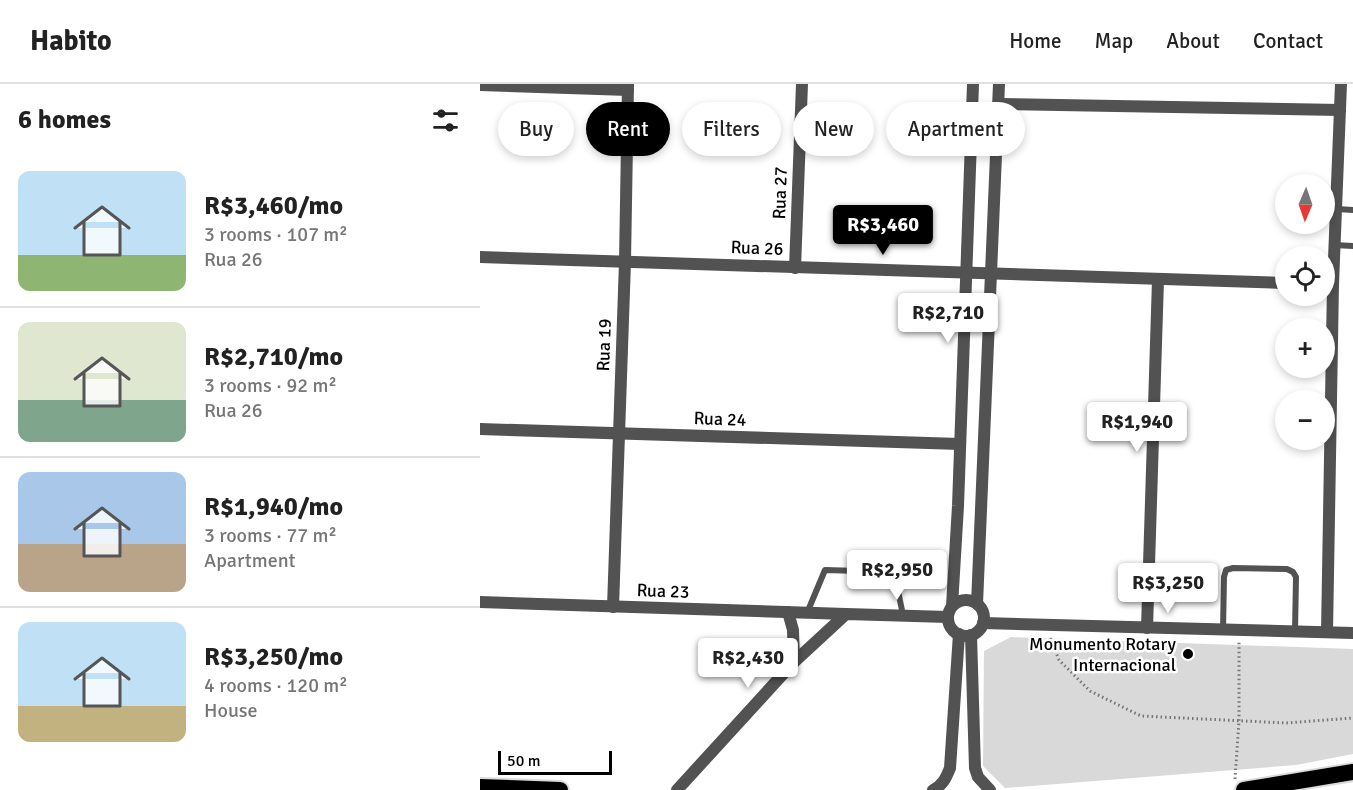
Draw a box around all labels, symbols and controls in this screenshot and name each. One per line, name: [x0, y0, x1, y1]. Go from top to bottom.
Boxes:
text: Habito: [30, 24, 112, 58]
text: Home: [1009, 28, 1062, 54]
text: Map: [1095, 28, 1133, 54]
text: About: [1166, 28, 1220, 54]
text: Contact: [1253, 28, 1323, 54]
chip: Buy: [498, 102, 574, 156]
chip: Rent: [586, 102, 670, 156]
chip: Filters: [682, 102, 781, 156]
chip: New: [793, 102, 874, 156]
chip: Apartment: [886, 102, 1025, 156]
text: 6 homes: [18, 104, 111, 136]
icon: filters: [429, 104, 462, 137]
street label: Rua 27: [768, 166, 792, 220]
north arrow: [1275, 174, 1335, 234]
map controls: [1275, 174, 1335, 450]
text: R$3,460/mo: [204, 190, 343, 222]
icon: home: [66, 195, 138, 267]
pin: R$3,460: [828, 205, 938, 256]
text: R$3,460: [847, 212, 919, 237]
text: 3 rooms · 107 m²: [204, 222, 348, 247]
street label: Rua 26: [730, 236, 784, 260]
button: locate: [1275, 246, 1335, 306]
text: Rua 26: [204, 247, 263, 272]
pin: R$2,710: [893, 293, 1003, 344]
text: R$2,710: [912, 300, 984, 325]
street label: Rua 19: [592, 318, 616, 372]
button: +: [1275, 318, 1335, 378]
text: R$2,710/mo: [204, 341, 343, 373]
icon: home: [66, 346, 138, 418]
text: 3 rooms · 92 m²: [204, 373, 337, 398]
button: −: [1275, 390, 1335, 450]
text: Rua 26: [204, 398, 263, 423]
pin: R$1,940: [1082, 402, 1192, 453]
street label: Rua 24: [693, 407, 747, 431]
text: R$1,940: [1101, 409, 1173, 434]
text: R$1,940/mo: [204, 491, 343, 523]
icon: home: [66, 496, 138, 568]
text: 3 rooms · 77 m²: [204, 523, 337, 548]
text: Apartment: [204, 548, 296, 573]
pin: R$2,950: [842, 550, 952, 601]
text: R$2,950: [861, 557, 933, 582]
pin: R$3,250: [1113, 563, 1223, 614]
text: R$3,250: [1132, 570, 1204, 595]
street label: Rua 23: [636, 579, 690, 603]
place label: Monumento Rotary Internacional: [1029, 633, 1177, 676]
pin: R$2,430: [693, 638, 803, 689]
text: R$3,250/mo: [204, 641, 343, 673]
text: R$2,430: [712, 645, 784, 670]
icon: home: [66, 646, 138, 718]
marker: Monumento Rotary Internacional: [1181, 647, 1195, 661]
text: 4 rooms · 120 m²: [204, 673, 348, 698]
text: House: [204, 698, 258, 723]
scale bar: [498, 748, 612, 776]
text: 50 m: [507, 751, 541, 771]

